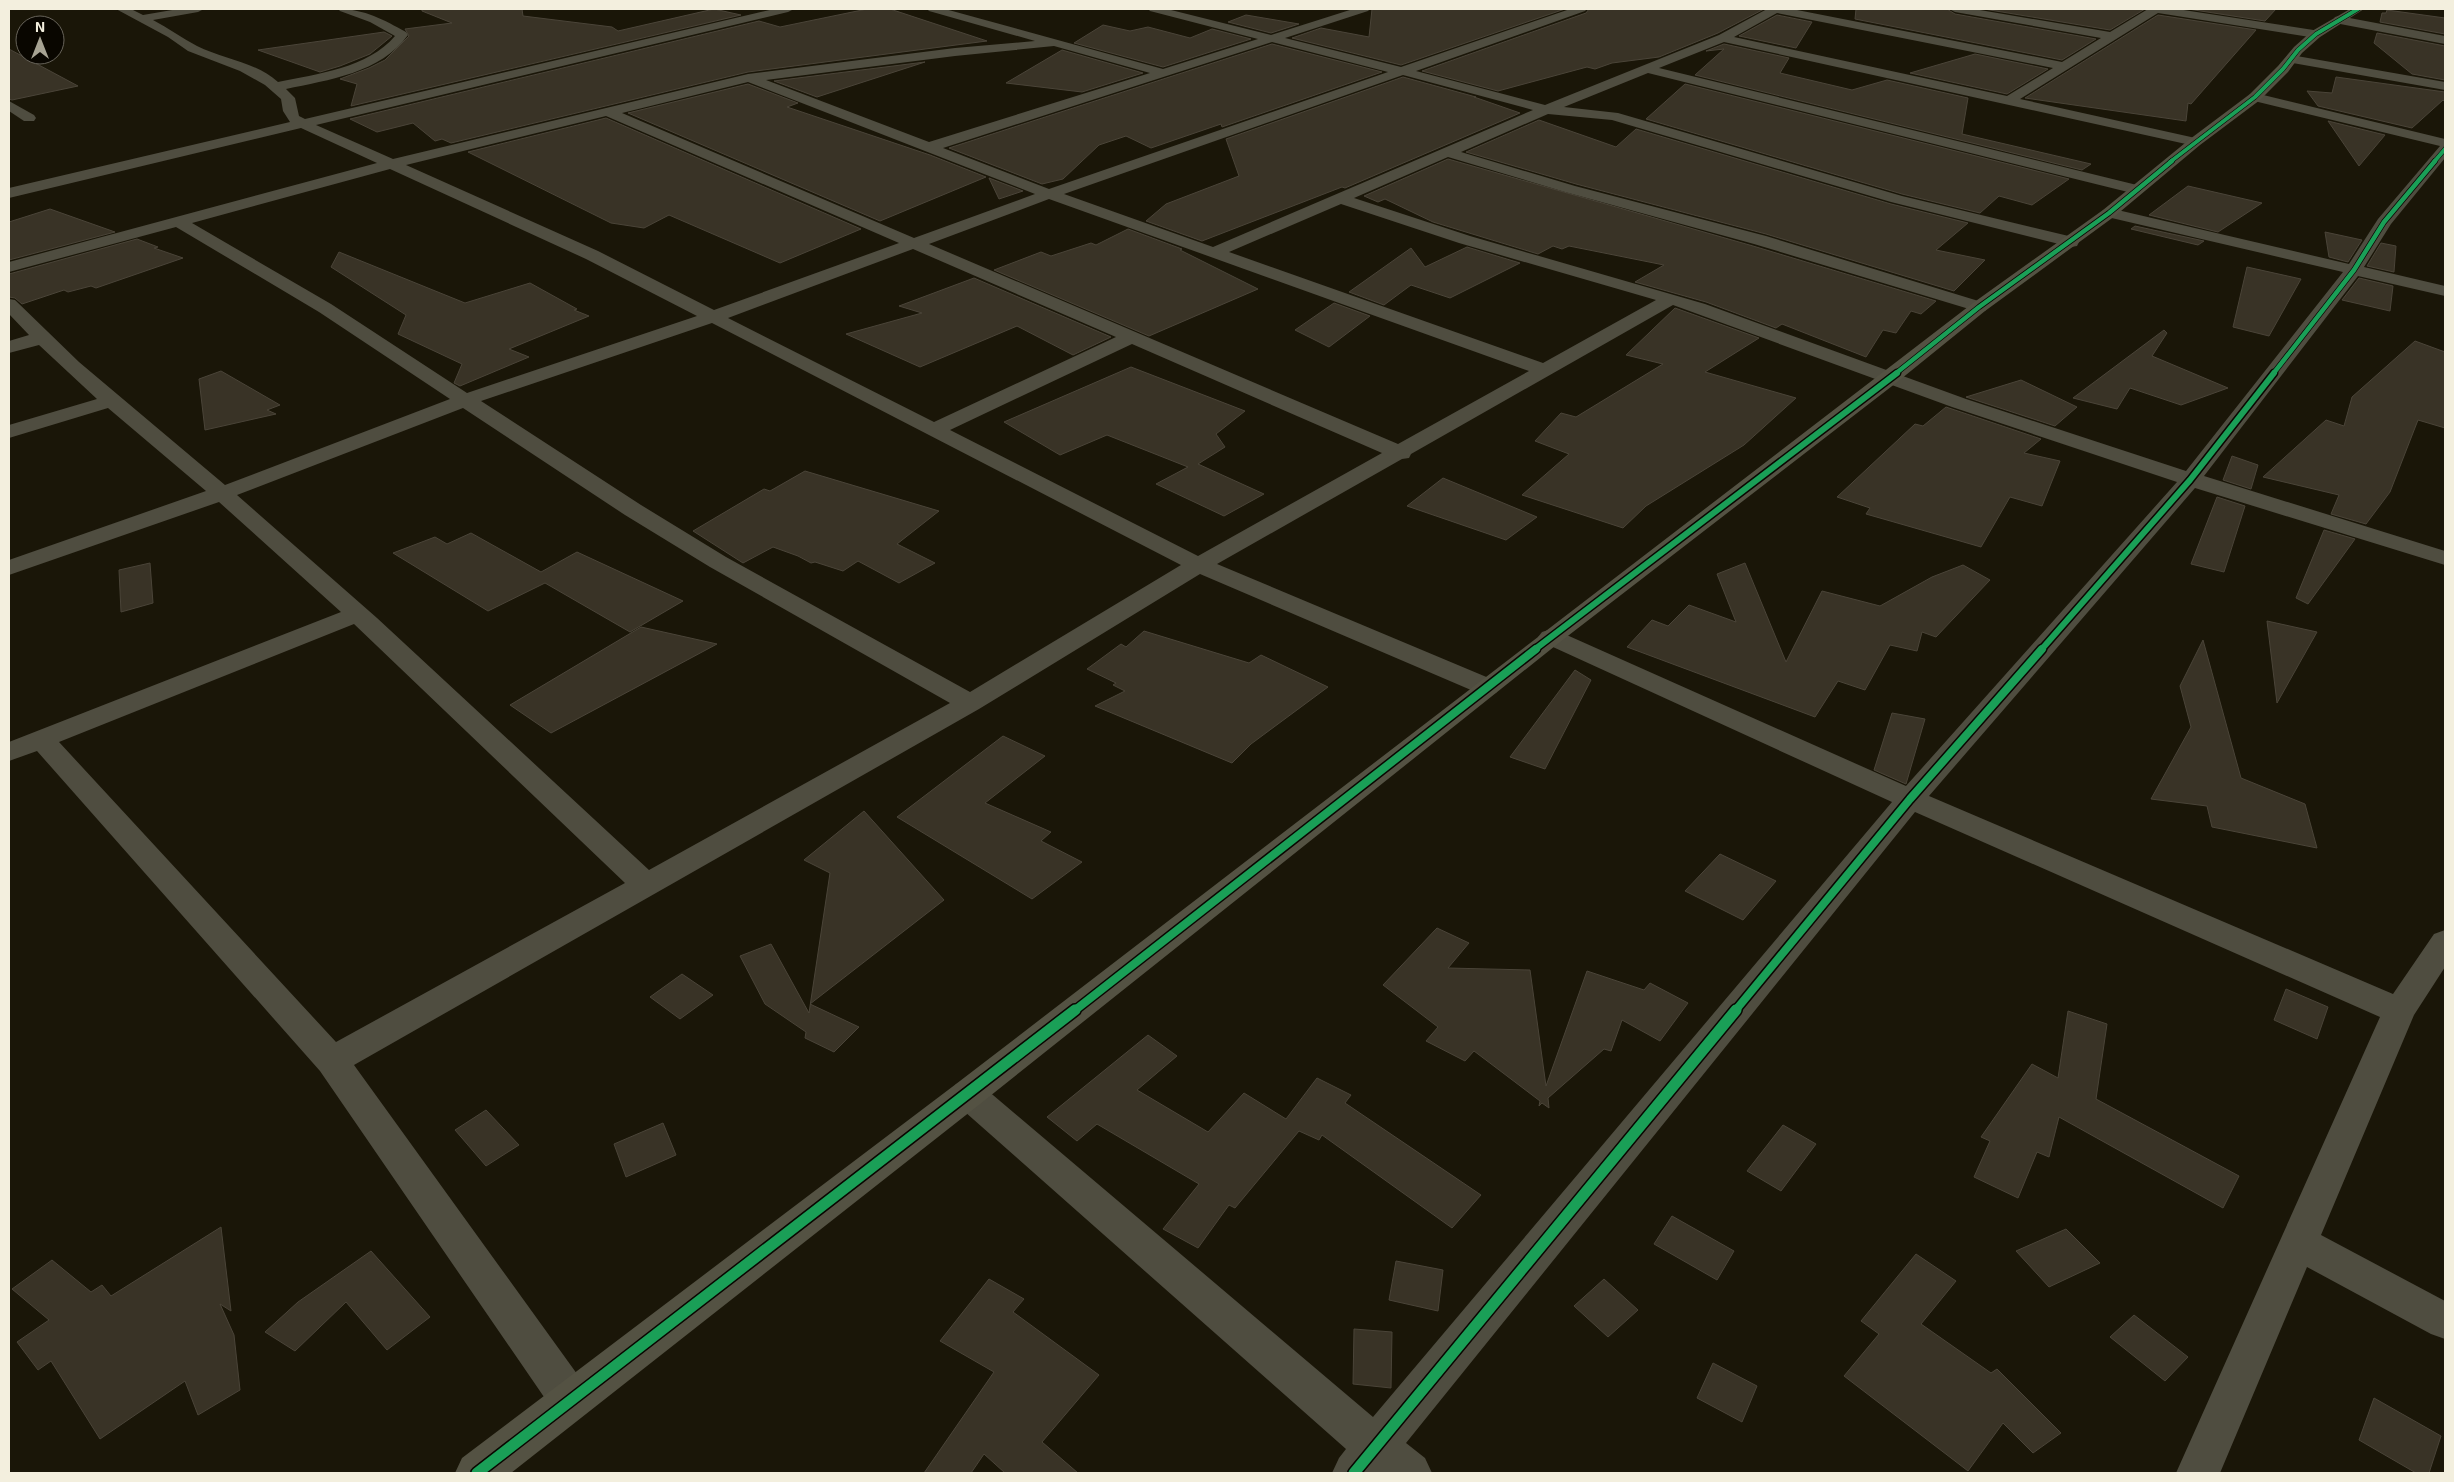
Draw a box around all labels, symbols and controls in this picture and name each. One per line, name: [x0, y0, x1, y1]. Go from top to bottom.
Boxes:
north arrow: [15, 15, 65, 65]
text: N: [35, 18, 45, 35]

